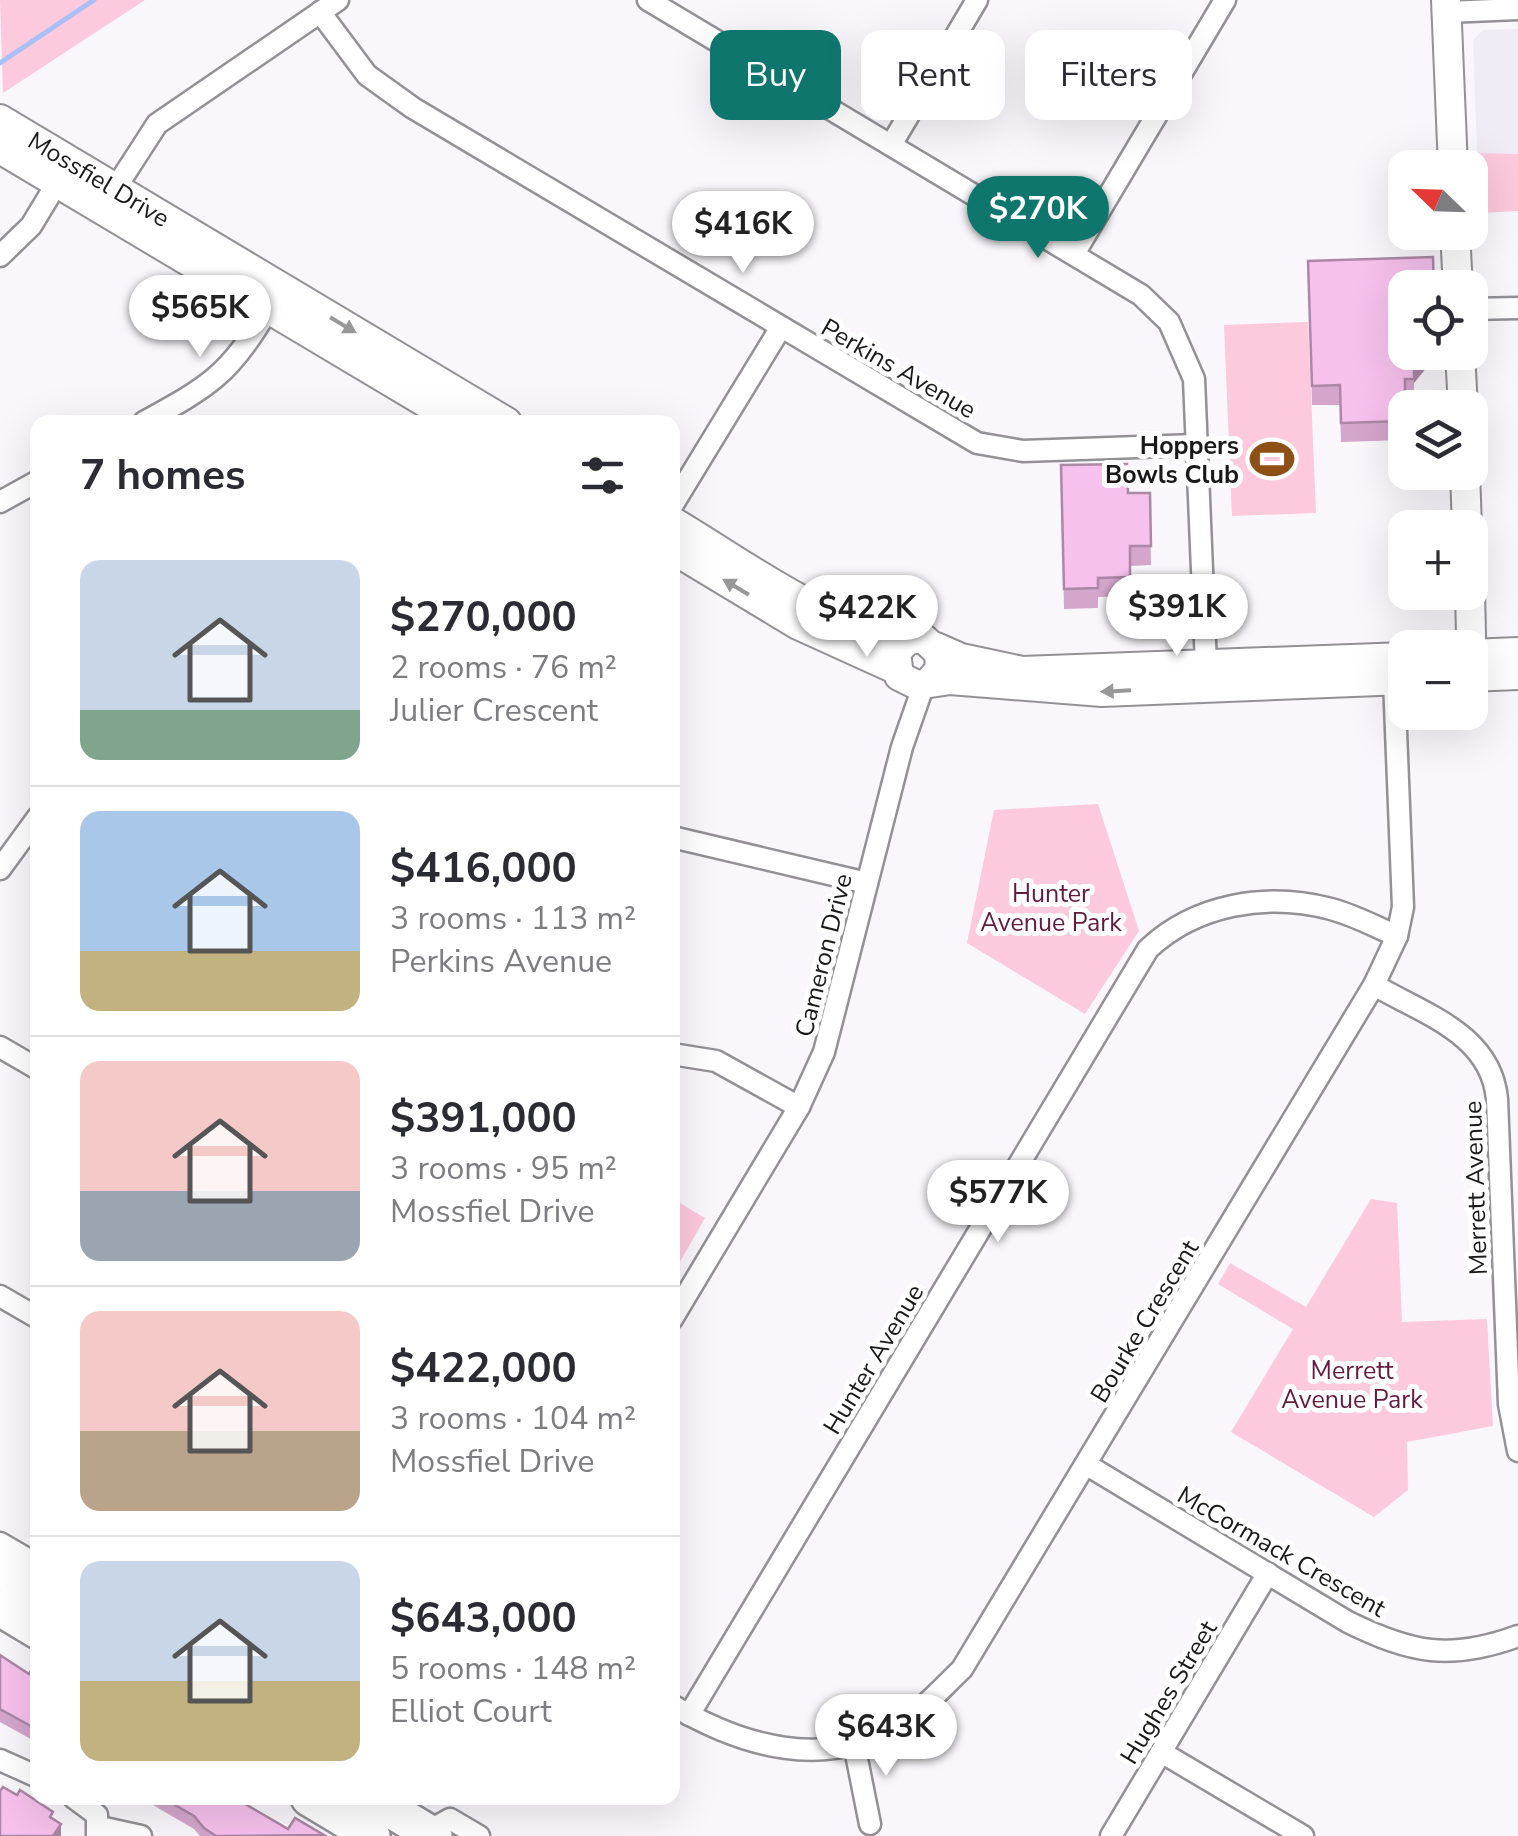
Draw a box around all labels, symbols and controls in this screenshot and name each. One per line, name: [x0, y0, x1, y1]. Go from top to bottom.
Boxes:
chip: Buy: [710, 30, 841, 120]
chip: Rent: [861, 30, 1005, 120]
chip: Filters: [1025, 30, 1192, 120]
street label: Mossfiel Drive: [21, 124, 176, 236]
north arrow: [1388, 150, 1488, 250]
map controls: [1388, 150, 1488, 730]
pin: $270K: [968, 176, 1108, 261]
text: $270K: [989, 187, 1087, 230]
pin: $416K: [673, 191, 813, 276]
text: $416K: [694, 202, 792, 245]
button: locate: [1388, 270, 1488, 370]
pin: $565K: [130, 275, 270, 360]
text: $565K: [151, 286, 249, 329]
street label: Perkins Avenue: [815, 311, 982, 427]
one-way arrow: [329, 316, 357, 333]
button: layers: [1388, 390, 1488, 490]
place label: Hoppers Bowls Club: [1105, 429, 1239, 492]
sports icon: Hoppers Bowls Club: [1248, 435, 1296, 483]
text: 7 homes: [80, 447, 245, 504]
icon: filters: [575, 448, 630, 503]
button: +: [1388, 510, 1488, 610]
pin: $391K: [1107, 574, 1247, 659]
pin: $422K: [797, 575, 937, 660]
one-way arrow: [722, 579, 750, 597]
text: $391K: [1128, 585, 1226, 628]
text: $422K: [818, 586, 916, 629]
text: $270,000: [390, 589, 577, 646]
icon: home: [160, 600, 280, 720]
button: −: [1388, 630, 1488, 730]
text: 2 rooms · 76 m²: [390, 646, 617, 689]
one-way arrow: [1100, 683, 1132, 699]
text: Julier Crescent: [390, 689, 598, 732]
text: $416,000: [390, 840, 577, 897]
icon: home: [160, 851, 280, 971]
street label: Cameron Drive: [787, 870, 861, 1040]
park label: Hunter Avenue Park: [980, 877, 1122, 940]
text: 3 rooms · 113 m²: [390, 897, 636, 940]
text: Perkins Avenue: [390, 940, 612, 983]
text: $391,000: [390, 1090, 577, 1147]
street label: Merrett Avenue: [1456, 1100, 1496, 1276]
icon: home: [160, 1101, 280, 1221]
text: 3 rooms · 95 m²: [390, 1147, 617, 1190]
pin: $577K: [928, 1160, 1068, 1245]
text: $577K: [949, 1171, 1047, 1214]
text: Mossfiel Drive: [390, 1190, 594, 1233]
street label: Bourke Crescent: [1083, 1234, 1207, 1409]
street label: Hunter Avenue: [816, 1278, 932, 1441]
text: $422,000: [390, 1340, 577, 1397]
icon: home: [160, 1351, 280, 1471]
park label: Merrett Avenue Park: [1281, 1354, 1423, 1417]
text: 3 rooms · 104 m²: [390, 1397, 636, 1440]
text: Mossfiel Drive: [390, 1440, 594, 1483]
street label: McCormack Crescent: [1171, 1478, 1392, 1626]
text: $643,000: [390, 1590, 577, 1647]
icon: home: [160, 1601, 280, 1721]
street label: Hughes Street: [1113, 1614, 1225, 1771]
text: 5 rooms · 148 m²: [390, 1647, 636, 1690]
text: Elliot Court: [390, 1690, 552, 1733]
pin: $643K: [816, 1694, 956, 1779]
text: $643K: [837, 1705, 935, 1748]

